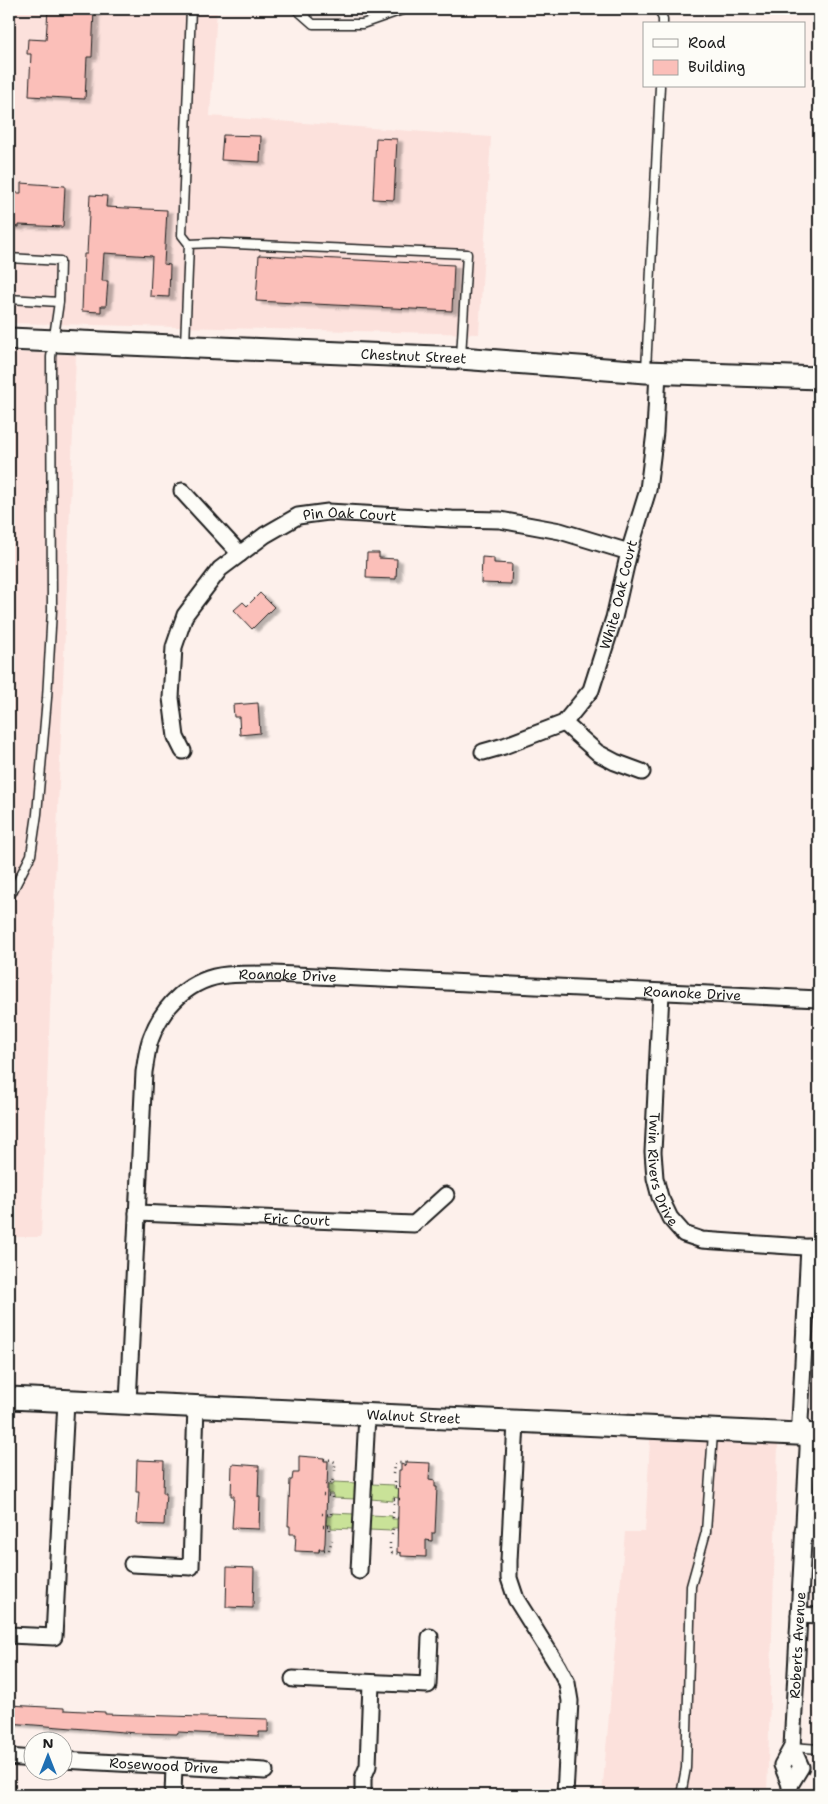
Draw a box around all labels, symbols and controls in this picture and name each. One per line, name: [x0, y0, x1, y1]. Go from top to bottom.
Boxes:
legend: [643, 22, 806, 88]
text: Road: [688, 33, 726, 53]
text: Building: [688, 57, 745, 77]
street label: Chestnut Street: [360, 345, 467, 367]
street label: Pin Oak Court: [302, 503, 397, 525]
street label: White Oak Court: [595, 538, 641, 652]
street label: Roanoke Drive: [238, 965, 337, 986]
street label: Roanoke Drive: [643, 982, 742, 1004]
street label: Twin Rivers Drive: [644, 1112, 682, 1230]
street label: Eric Court: [263, 1209, 331, 1230]
street label: Walnut Street: [366, 1405, 461, 1428]
street label: Roberts Avenue: [786, 1591, 809, 1699]
north arrow: [22, 1732, 72, 1782]
text: N: [42, 1734, 54, 1752]
street label: Rosewood Drive: [109, 1754, 219, 1777]

